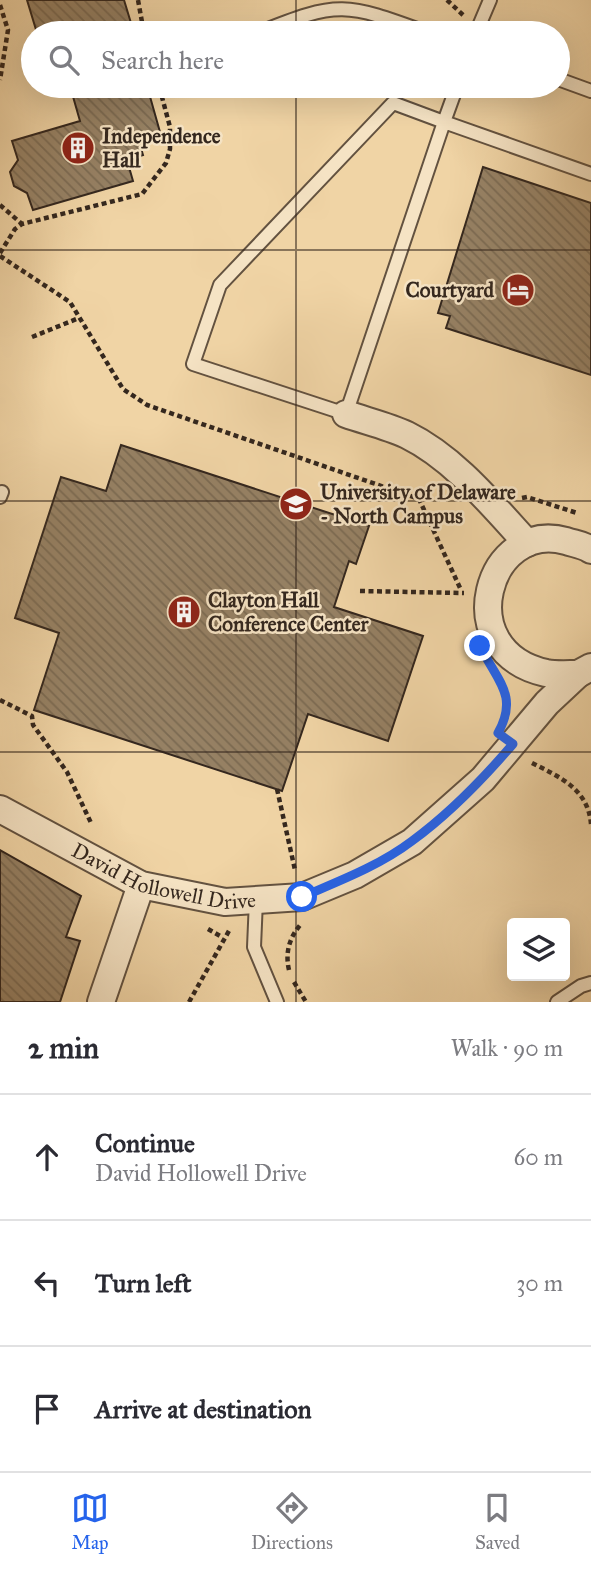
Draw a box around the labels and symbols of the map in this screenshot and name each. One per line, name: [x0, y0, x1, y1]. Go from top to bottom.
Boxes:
place label: Independence Hall: [102, 123, 221, 173]
building icon: Independence Hall: [59, 129, 97, 167]
hotel icon: Courtyard: [499, 271, 537, 309]
place label: Courtyard: [405, 277, 494, 303]
place label: University of Delaware - North Campus: [320, 479, 516, 529]
school or university icon: University of Delaware - North Campus: [277, 485, 315, 523]
place label: Clayton Hall Conference Center: [208, 587, 370, 637]
building icon: Clayton Hall Conference Center: [165, 593, 203, 631]
route end: [464, 630, 495, 661]
street label: David Hollowell Drive: [67, 837, 257, 915]
route start: [286, 881, 317, 912]

